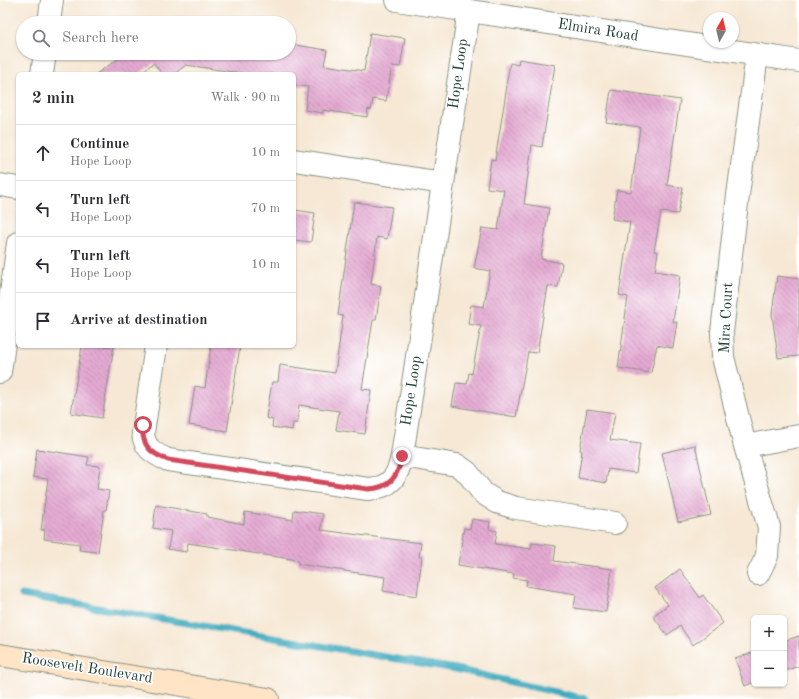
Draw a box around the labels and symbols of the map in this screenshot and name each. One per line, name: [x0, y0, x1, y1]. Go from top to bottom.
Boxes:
north arrow: [703, 12, 739, 48]
street label: Elmira Road: [557, 17, 640, 45]
street label: Hope Loop: [447, 38, 471, 110]
street label: Mira Court: [718, 282, 736, 354]
street label: Hope Loop: [399, 355, 425, 427]
route start: [134, 416, 152, 434]
route end: [393, 447, 411, 465]
street label: Roosevelt Boulevard: [21, 651, 154, 687]

